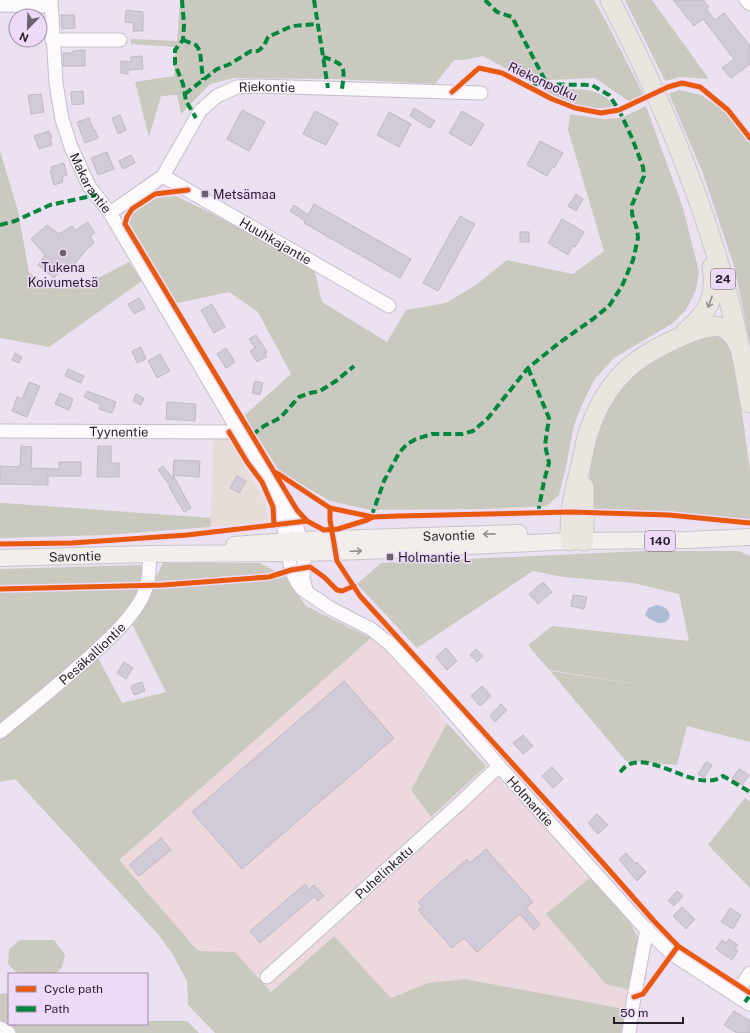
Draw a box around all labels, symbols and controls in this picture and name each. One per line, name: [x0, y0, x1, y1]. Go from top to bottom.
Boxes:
north arrow: [8, 8, 48, 48]
text: N: [18, 30, 30, 44]
street label: Riekonpolku: [506, 59, 580, 104]
street label: Riekontie: [238, 79, 295, 95]
street label: Makarantie: [67, 150, 114, 216]
place label: Metsämaa: [213, 187, 276, 202]
marker: Metsämaa: [200, 189, 210, 199]
street label: Huuhkajantie: [237, 215, 314, 268]
marker: Tukena Koivumetsä: [58, 248, 68, 258]
place label: Tukena Koivumetsä: [28, 260, 98, 290]
road number: 24: [711, 269, 735, 289]
one-way arrow: [705, 296, 713, 308]
street label: Tyynentie: [89, 424, 149, 440]
street label: Savontie: [422, 527, 475, 544]
one-way arrow: [483, 530, 496, 538]
road number: 140: [645, 531, 675, 551]
street label: Savontie: [49, 548, 101, 565]
one-way arrow: [349, 548, 362, 555]
place label: Holmantie L: [398, 550, 471, 565]
marker: Holmantie L: [385, 552, 395, 562]
street label: Pesäkalliontie: [56, 620, 129, 688]
street label: Holmantie: [504, 773, 557, 830]
street label: Puhelinkatu: [352, 843, 416, 902]
legend: [8, 973, 148, 1025]
text: Cycle path: [44, 982, 103, 996]
scale bar: [614, 999, 683, 1025]
text: Path: [44, 1002, 70, 1016]
text: 50 m: [620, 1006, 648, 1020]

